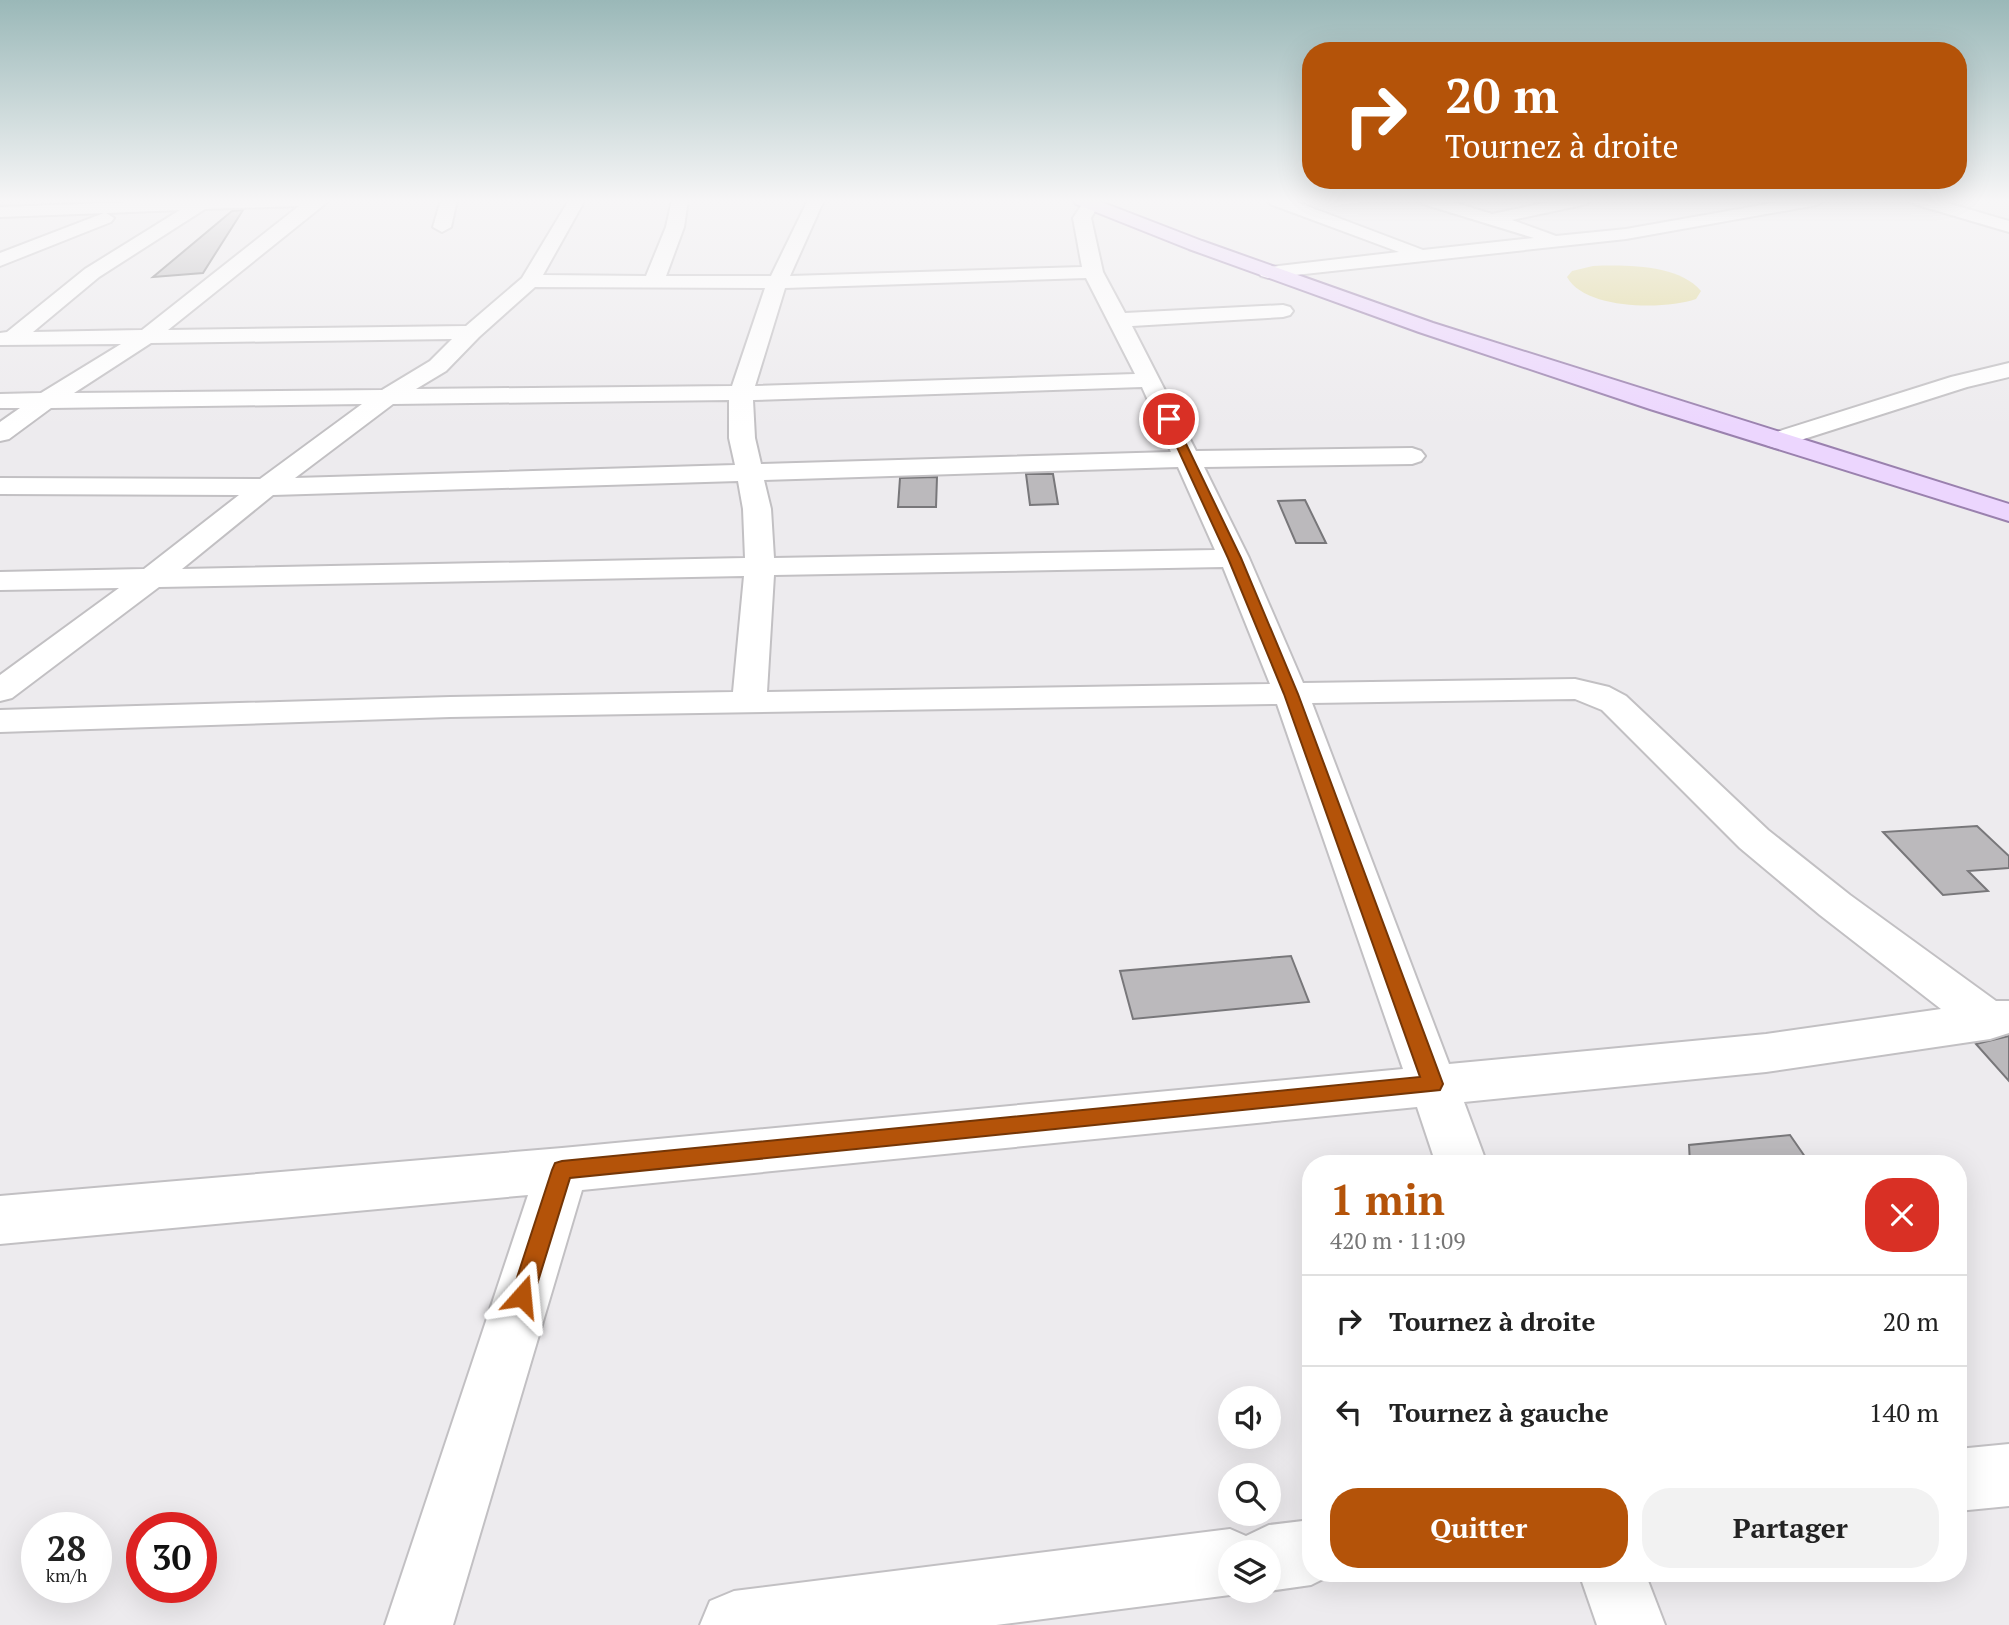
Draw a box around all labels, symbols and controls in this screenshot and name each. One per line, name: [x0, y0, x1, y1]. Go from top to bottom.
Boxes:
text: 20 m: [1445, 62, 1559, 127]
icon: right: [1330, 70, 1421, 161]
text: Tournez à droite: [1445, 125, 1679, 167]
pin: [1139, 389, 1199, 449]
icon: arrive: [1150, 400, 1188, 438]
text: 1 min: [1330, 1171, 1445, 1227]
button: close: [1865, 1178, 1939, 1252]
text: 420 m · 11:09: [1330, 1225, 1465, 1256]
position arrow: [485, 1259, 559, 1333]
icon: right: [1330, 1302, 1368, 1340]
text: Tournez à droite: [1389, 1304, 1595, 1338]
text: 20 m: [1883, 1304, 1939, 1338]
map controls: [1218, 1386, 1281, 1603]
button: sound: [1218, 1386, 1281, 1449]
icon: left: [1330, 1393, 1368, 1431]
text: Tournez à gauche: [1389, 1395, 1609, 1429]
text: 140 m: [1869, 1395, 1939, 1429]
button: search: [1218, 1463, 1281, 1526]
button: Quitter: [1330, 1488, 1628, 1568]
button: Partager: [1642, 1488, 1939, 1568]
speed limit sign: 30: [126, 1512, 217, 1603]
text: 28: [47, 1525, 86, 1571]
button: layers: [1218, 1540, 1281, 1603]
text: km/h: [46, 1563, 87, 1587]

